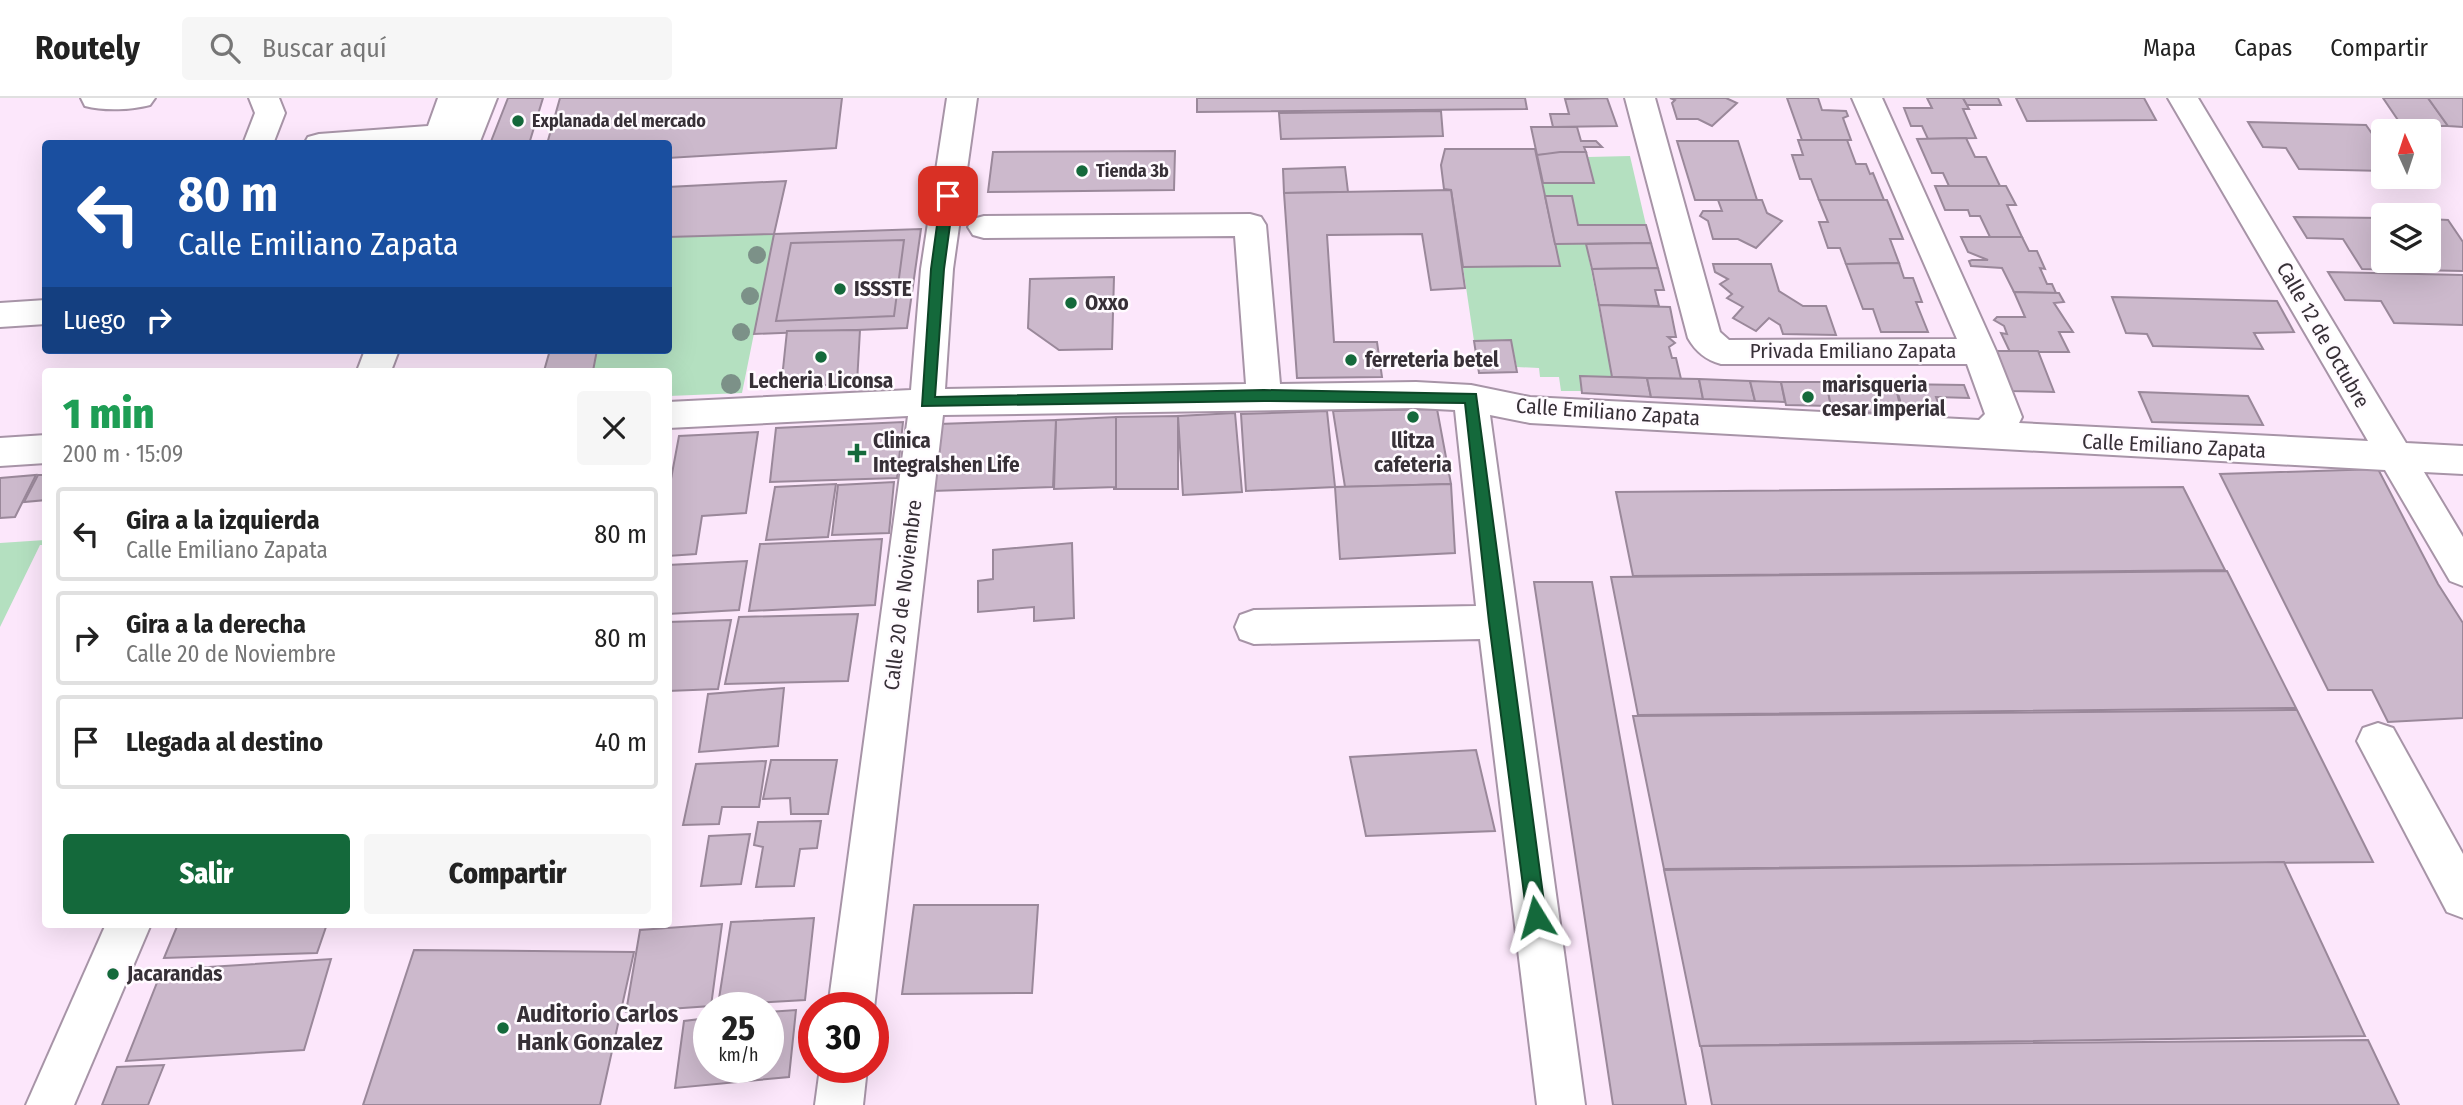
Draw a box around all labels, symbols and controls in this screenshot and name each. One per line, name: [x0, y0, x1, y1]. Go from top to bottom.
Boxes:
search box: [182, 17, 672, 80]
text: Routely: [35, 28, 140, 68]
icon: search: [206, 29, 244, 67]
text: Buscar aquí: [262, 33, 387, 64]
text: Mapa: [2143, 34, 2196, 62]
text: Capas: [2234, 34, 2292, 62]
text: Compartir: [2330, 34, 2428, 62]
place label: Explanada del mercado: [532, 110, 706, 132]
marker: Explanada del mercado: [510, 113, 526, 129]
north arrow: [2371, 119, 2441, 189]
map controls: [2371, 119, 2441, 273]
place label: Tienda 3b: [1096, 160, 1169, 182]
marker: Tienda 3b: [1074, 163, 1090, 179]
text: 80 m: [178, 165, 278, 224]
pin: [918, 166, 978, 226]
icon: left: [63, 168, 154, 259]
icon: arrive: [929, 177, 967, 215]
button: layers: [2371, 203, 2441, 273]
text: Calle Emiliano Zapata: [178, 225, 459, 263]
street label: Calle 12 de Octubre: [2271, 257, 2375, 413]
place label: ISSSTE: [854, 276, 912, 302]
marker: ISSSTE: [832, 281, 848, 297]
place label: Oxxo: [1085, 290, 1129, 316]
marker: Oxxo: [1063, 295, 1079, 311]
icon: right: [140, 301, 178, 339]
text: Luego: [63, 305, 126, 336]
street label: Privada Emiliano Zapata: [1750, 338, 1956, 364]
place label: ferreteria betel: [1365, 347, 1499, 373]
marker: Lecheria Liconsa: [813, 349, 829, 365]
marker: ferreteria betel: [1343, 352, 1359, 368]
place label: Lecheria Liconsa: [749, 368, 893, 394]
place label: marisqueria cesar imperial: [1822, 372, 1946, 422]
text: 1 min: [63, 389, 154, 439]
marker: marisqueria cesar imperial: [1800, 389, 1816, 405]
button: close: [577, 391, 651, 465]
street label: Calle Emiliano Zapata: [1515, 393, 1701, 431]
marker: llitza cafeteria: [1405, 409, 1421, 425]
place label: Clinica Integralshen Life: [873, 428, 1020, 478]
place label: llitza cafeteria: [1374, 428, 1452, 478]
street label: Calle Emiliano Zapata: [2081, 428, 2267, 464]
text: 200 m · 15:09: [63, 440, 183, 468]
marker: Clinica Integralshen Life: [847, 443, 867, 463]
street label: Calle 20 de Noviembre: [878, 498, 928, 692]
text: Gira a la izquierda: [126, 505, 320, 536]
icon: left: [67, 515, 105, 553]
text: 80 m: [594, 519, 647, 550]
text: Calle Emiliano Zapata: [126, 536, 328, 564]
text: Gira a la derecha: [126, 609, 306, 640]
icon: right: [67, 619, 105, 657]
text: 80 m: [594, 623, 647, 654]
text: Calle 20 de Noviembre: [126, 640, 336, 668]
icon: arrive: [67, 723, 105, 761]
text: Llegada al destino: [126, 727, 323, 758]
text: 40 m: [595, 727, 647, 758]
button: Salir: [63, 834, 350, 914]
button: Compartir: [364, 834, 651, 914]
position arrow: [1499, 880, 1573, 954]
place label: Jacarandas: [126, 961, 222, 987]
marker: Jacarandas: [105, 966, 121, 982]
speed limit sign: 30: [798, 992, 889, 1083]
place label: Auditorio Carlos Hank Gonzalez: [516, 1000, 679, 1056]
text: 25: [722, 1007, 755, 1049]
marker: Auditorio Carlos Hank Gonzalez: [495, 1020, 511, 1036]
text: km/h: [718, 1044, 759, 1066]

